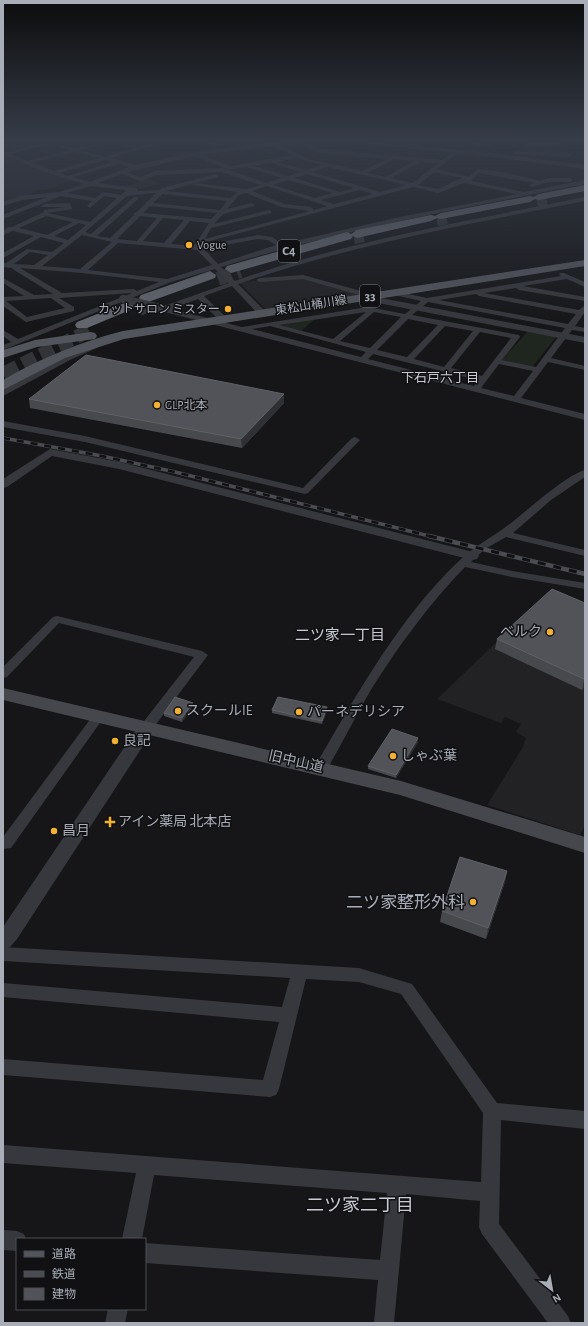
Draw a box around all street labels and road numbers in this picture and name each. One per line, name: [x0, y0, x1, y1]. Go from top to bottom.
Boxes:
road number: C4: [278, 240, 300, 262]
road number: 33: [360, 285, 380, 307]
street label: 東松山桶川線: [274, 292, 348, 317]
street label: 旧中山道: [267, 748, 325, 775]

